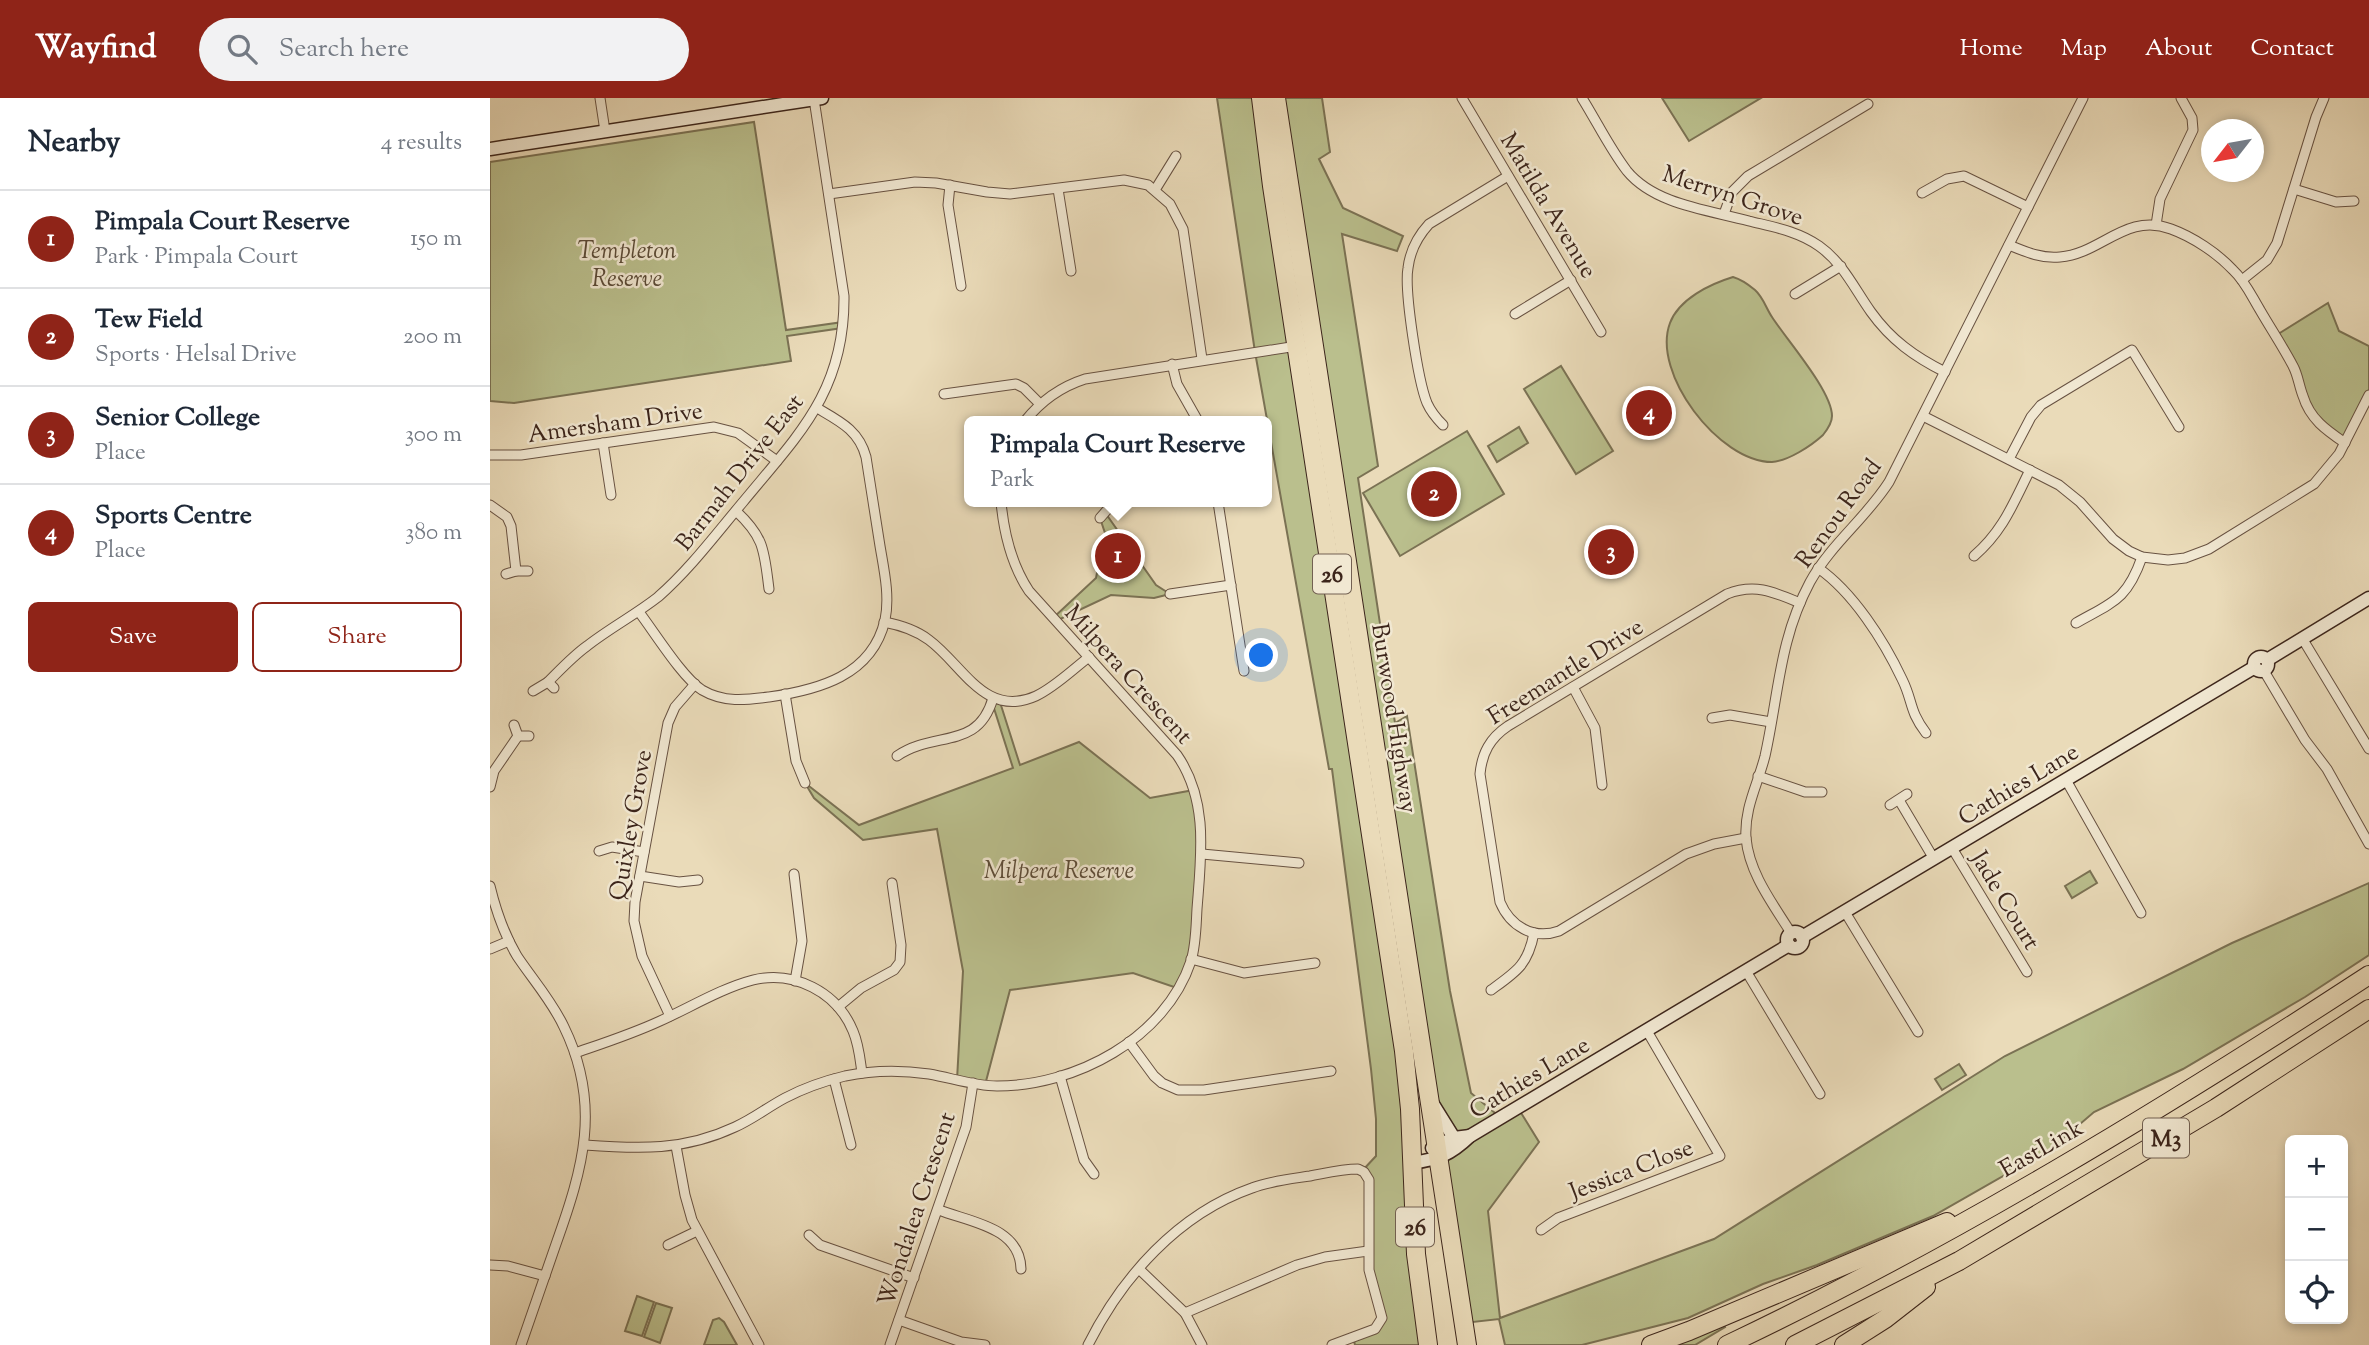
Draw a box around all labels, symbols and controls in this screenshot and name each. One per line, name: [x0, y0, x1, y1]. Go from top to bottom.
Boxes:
search box: [199, 18, 689, 81]
text: Wayfind: [35, 25, 157, 73]
icon: search: [223, 30, 261, 68]
text: Search here: [279, 31, 409, 68]
text: Home: [1960, 32, 2023, 66]
text: Map: [2061, 32, 2107, 66]
text: About: [2145, 32, 2212, 66]
text: Contact: [2250, 32, 2334, 66]
north arrow: [2201, 119, 2264, 182]
text: Nearby: [28, 122, 120, 165]
text: 4 results: [381, 127, 462, 160]
street label: Matilda Avenue: [1490, 127, 1604, 285]
street label: Merryn Grove: [1658, 158, 1807, 236]
text: Pimpala Court Reserve: [95, 204, 350, 241]
text: 1: [47, 223, 55, 256]
text: 150 m: [410, 223, 462, 256]
park label: Templeton Reserve: [578, 235, 677, 297]
text: Park · Pimpala Court: [95, 241, 298, 274]
text: Tew Field: [95, 302, 203, 339]
text: 2: [46, 321, 56, 354]
text: 200 m: [403, 321, 462, 354]
text: Sports · Helsal Drive: [95, 339, 297, 372]
pin: 4: [1626, 387, 1672, 439]
street label: Barmah Drive East: [668, 388, 813, 559]
street label: Amersham Drive: [525, 395, 705, 453]
text: Senior College: [95, 400, 260, 437]
popup: [964, 416, 1272, 507]
text: 3: [46, 419, 56, 452]
text: 300 m: [405, 419, 462, 452]
text: Pimpala Court Reserve: [991, 427, 1245, 464]
text: Place: [95, 437, 146, 470]
street label: Renou Road: [1788, 452, 1891, 576]
text: Park: [991, 464, 1035, 497]
pin: 2: [1411, 468, 1457, 520]
text: Sports Centre: [95, 498, 252, 535]
text: 4: [45, 517, 57, 550]
text: 380 m: [405, 517, 462, 550]
pin: 3: [1588, 526, 1634, 578]
pin: 1: [1095, 530, 1141, 582]
text: Place: [95, 535, 146, 568]
road number: 26: [1313, 554, 1351, 594]
street label: Milpera Crescent: [1055, 598, 1200, 753]
button: Save: [28, 602, 238, 672]
button: Share: [252, 602, 462, 672]
street label: Freemantle Drive: [1482, 611, 1650, 734]
street label: Burwood Highway: [1361, 621, 1425, 816]
your location: [1244, 638, 1278, 672]
street label: Cathies Lane: [1952, 736, 2086, 835]
street label: Quixley Grove: [602, 747, 662, 903]
street label: Jade Court: [1960, 843, 2047, 957]
park label: Milpera Reserve: [984, 855, 1134, 889]
street label: Cathies Lane: [1463, 1029, 1597, 1128]
street label: Wondalea Crescent: [870, 1108, 965, 1311]
street label: EastLink: [1994, 1112, 2090, 1187]
road number: M3: [2143, 1119, 2189, 1158]
street label: Jessica Close: [1563, 1132, 1699, 1211]
map controls: [2285, 1135, 2348, 1324]
button: +: [2285, 1135, 2348, 1198]
button: −: [2285, 1198, 2348, 1261]
road number: 26: [1396, 1208, 1434, 1246]
button: locate: [2285, 1261, 2348, 1324]

